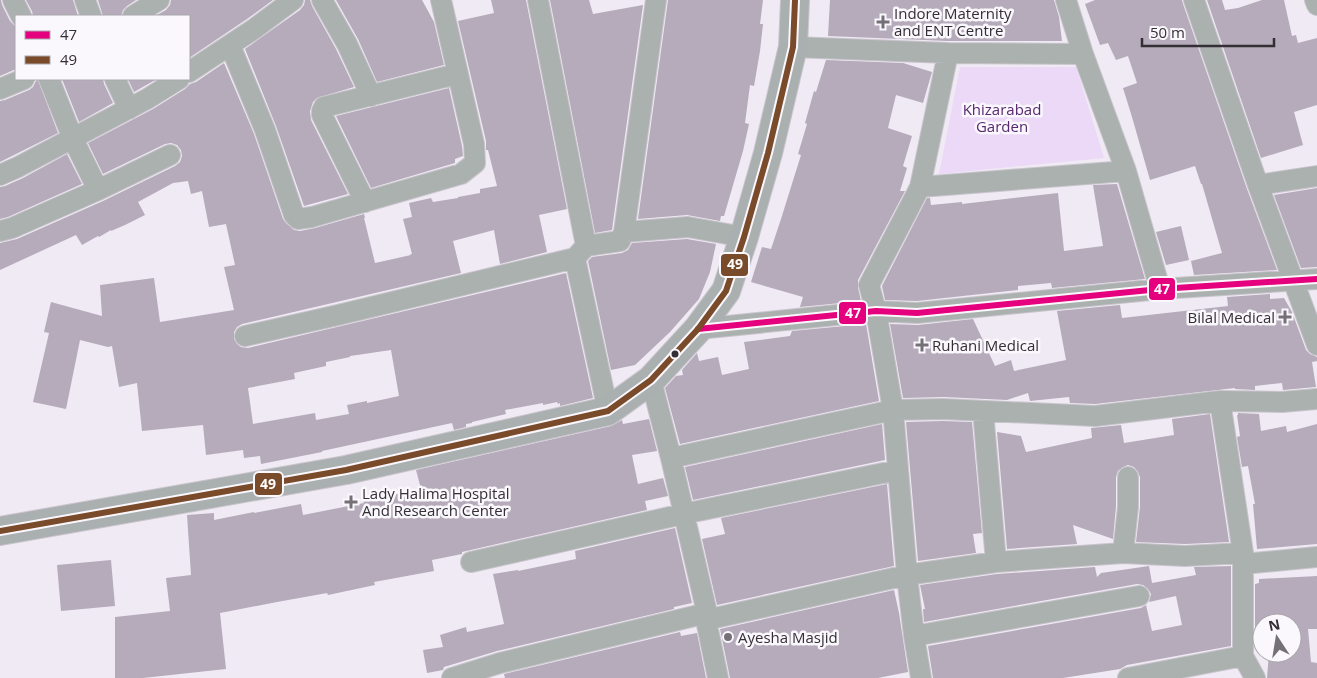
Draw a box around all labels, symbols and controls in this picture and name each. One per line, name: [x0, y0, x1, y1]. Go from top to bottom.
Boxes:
place label: Indore Maternity and ENT Centre: [894, 3, 1012, 40]
legend: [15, 15, 190, 80]
marker: Indore Maternity and ENT Centre: [876, 15, 890, 29]
scale bar: [1142, 15, 1274, 47]
text: 50 m: [1150, 22, 1185, 42]
text: 47: [60, 24, 77, 44]
text: 49: [60, 49, 77, 69]
park label: Khizarabad Garden: [963, 99, 1041, 136]
line badge: 49: [720, 253, 749, 277]
text: 49: [727, 254, 743, 273]
line badge: 47: [1148, 277, 1176, 301]
text: 47: [1154, 279, 1170, 298]
line badge: 47: [838, 301, 867, 325]
text: 47: [845, 303, 861, 322]
place label: Bilal Medical: [1188, 307, 1275, 327]
marker: Bilal Medical: [1279, 311, 1291, 323]
place label: Ruhani Medical: [932, 335, 1039, 355]
marker: Ruhani Medical: [916, 339, 928, 351]
unlabelled marker: [670, 349, 680, 359]
line badge: 49: [254, 472, 283, 496]
text: 49: [260, 474, 276, 493]
place label: Lady Halima Hospital And Research Center: [362, 483, 510, 520]
marker: Lady Halima Hospital And Research Center: [344, 495, 358, 509]
north arrow: [1252, 613, 1302, 663]
text: N: [1267, 614, 1282, 635]
place label: Ayesha Masjid: [738, 627, 838, 647]
marker: Ayesha Masjid: [722, 631, 734, 643]

